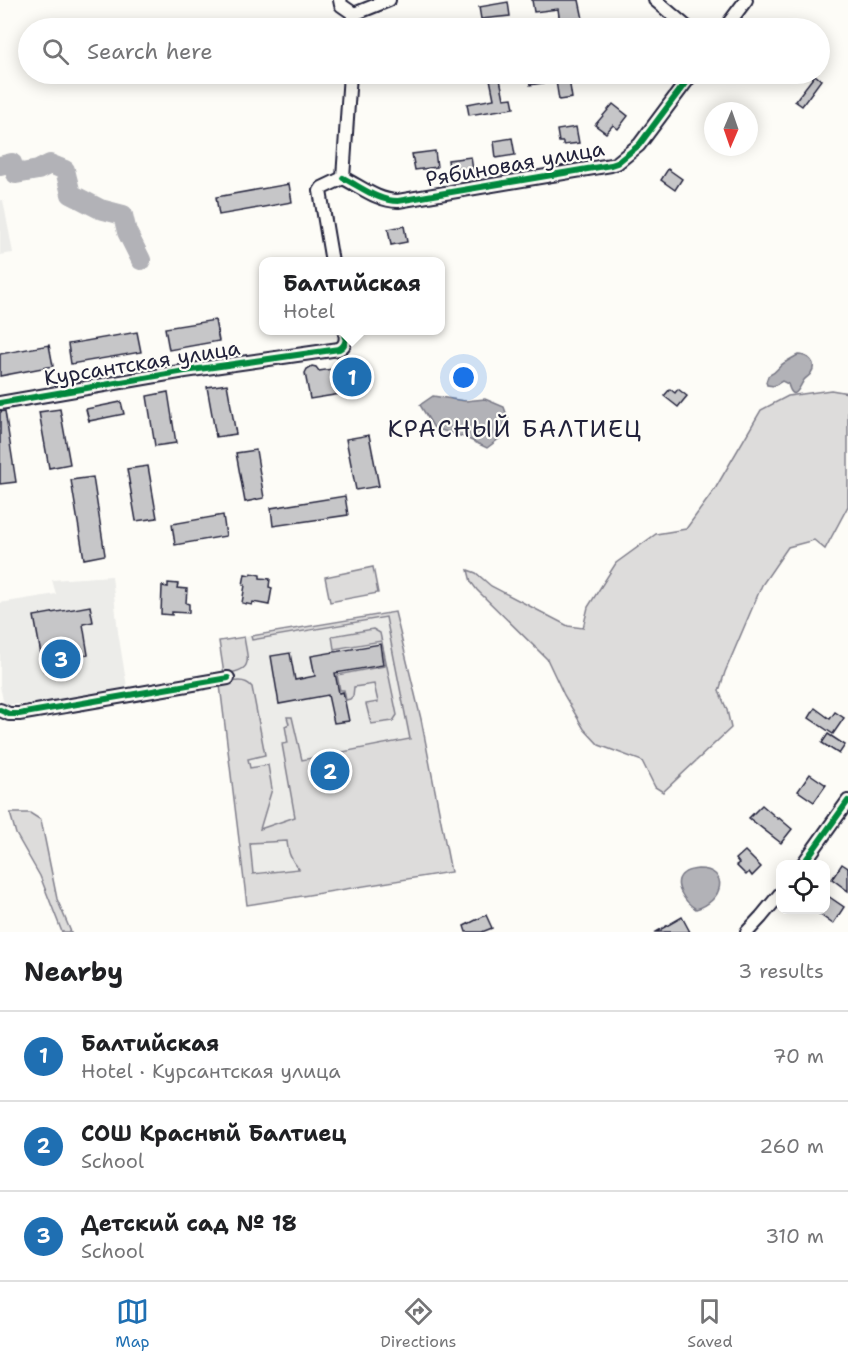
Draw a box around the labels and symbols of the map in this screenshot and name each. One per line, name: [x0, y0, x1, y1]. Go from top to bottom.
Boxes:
north arrow: [704, 102, 758, 156]
street label: Рябиновая улица: [423, 134, 607, 194]
street label: Курсантская улица: [42, 334, 242, 392]
pin: 1: [332, 354, 372, 400]
your location: [449, 363, 478, 392]
district label: КРАСНЫЙ БАЛТИЕЦ: [387, 413, 643, 445]
pin: 3: [42, 636, 80, 682]
pin: 2: [310, 748, 350, 794]

